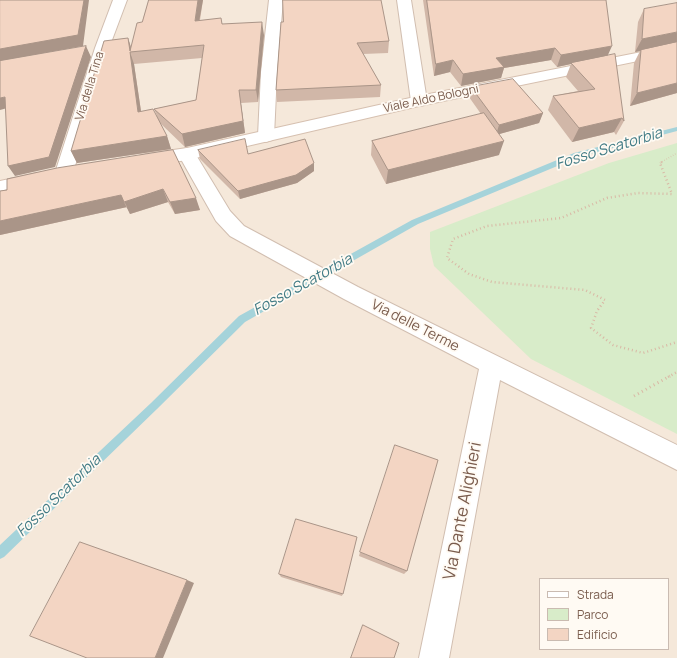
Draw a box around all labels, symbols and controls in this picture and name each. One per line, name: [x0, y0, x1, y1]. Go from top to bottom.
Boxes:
street label: Via della Tina: [73, 50, 107, 122]
street label: Viale Aldo Bologni: [382, 82, 480, 116]
water label: Fosso Scatorbia: [554, 124, 664, 174]
water label: Fosso Scatorbia: [250, 250, 356, 320]
street label: Via delle Terme: [368, 297, 462, 355]
street label: Via Dante Alighieri: [440, 440, 486, 582]
water label: Fosso Scatorbia: [13, 451, 105, 541]
legend: [539, 578, 669, 650]
text: Strada: [577, 586, 614, 603]
text: Parco: [577, 606, 608, 623]
text: Edificio: [577, 626, 617, 643]

